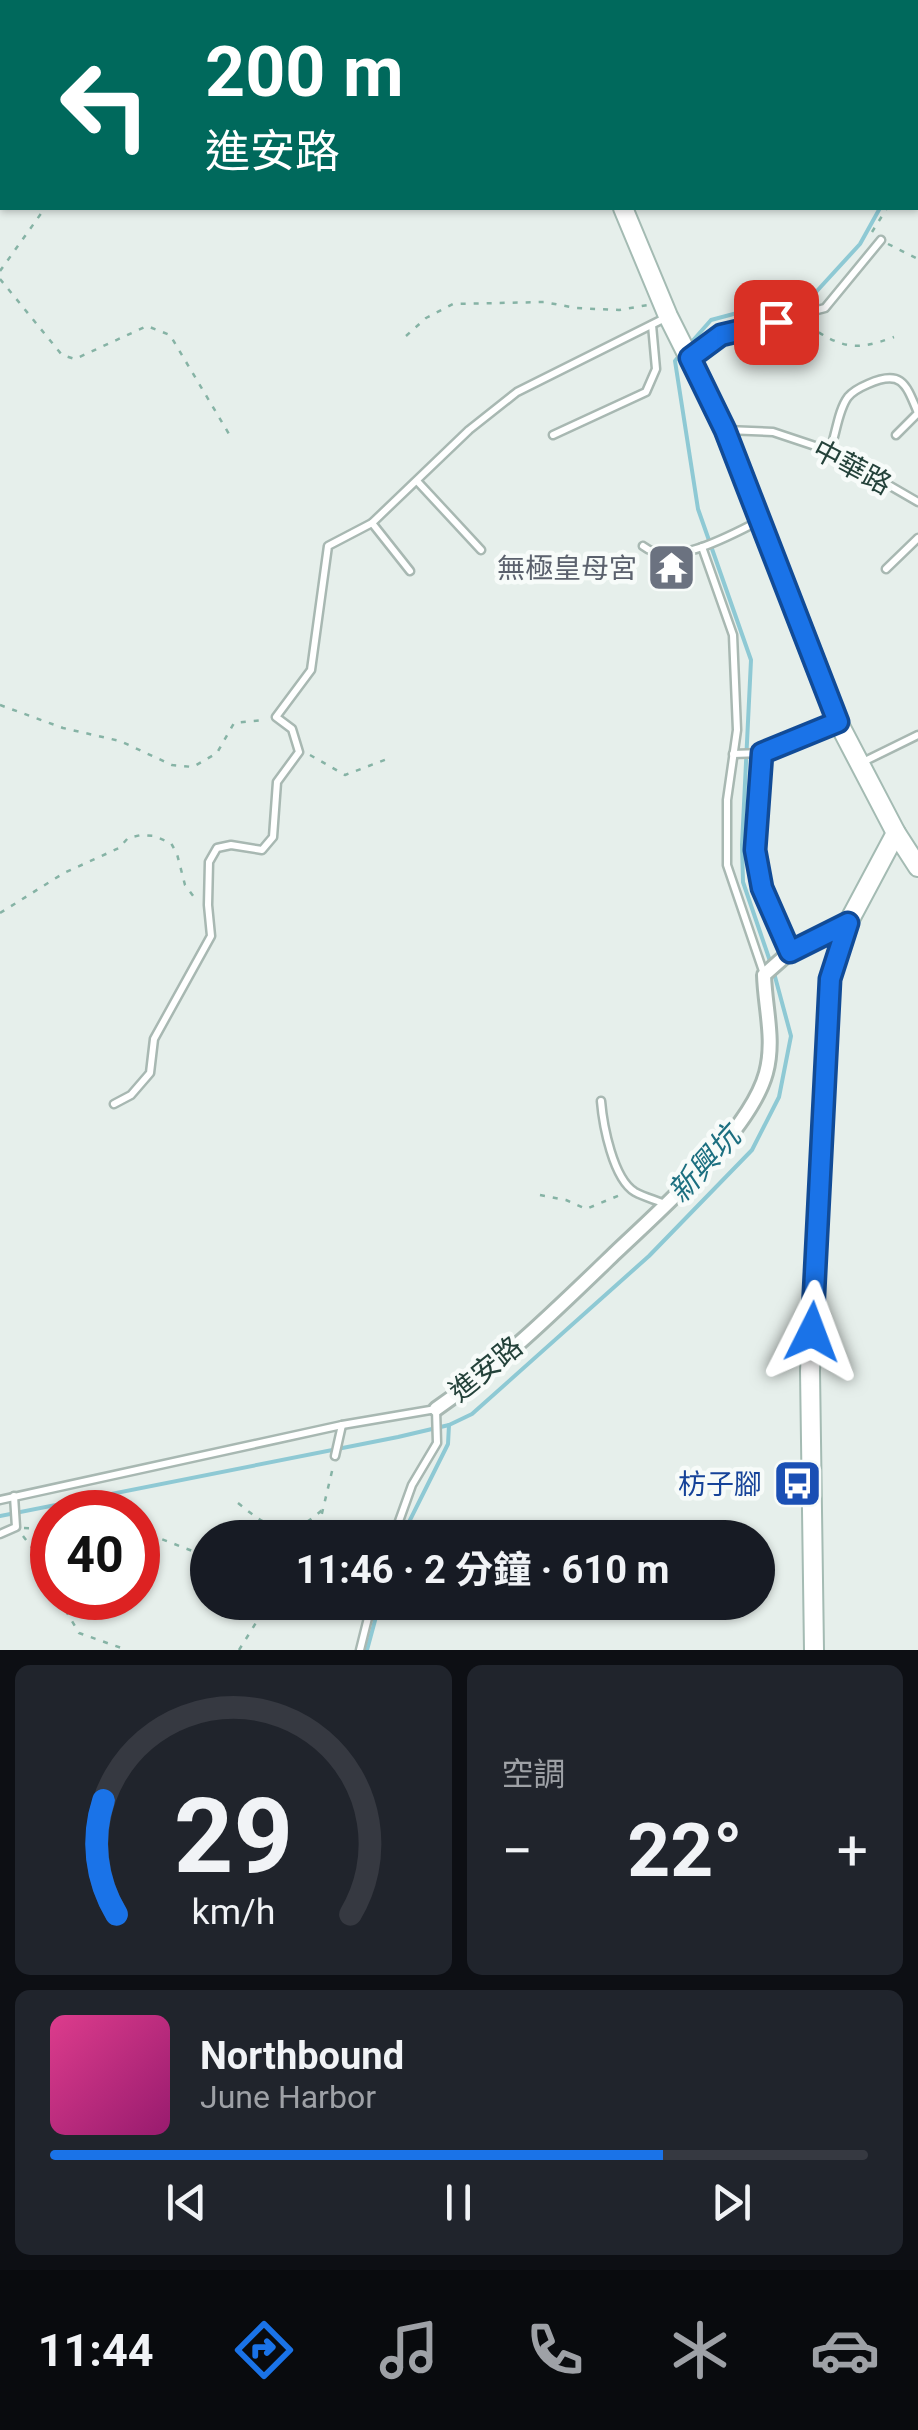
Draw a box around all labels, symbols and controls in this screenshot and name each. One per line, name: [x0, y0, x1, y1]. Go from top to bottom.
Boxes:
text: 200 m: [205, 31, 404, 113]
icon: left: [40, 40, 170, 170]
text: 進安路: [205, 125, 340, 178]
pin: [734, 280, 819, 365]
icon: arrive: [749, 295, 804, 350]
street label: 中華路: [807, 433, 897, 501]
temple icon: 無極皇母宮: [646, 542, 698, 594]
place label: 無極皇母宮: [497, 552, 637, 585]
water label: 新興坑: [661, 1116, 750, 1209]
position arrow: [760, 1280, 864, 1384]
street label: 進安路: [443, 1330, 529, 1408]
bus stop icon: 枋子腳: [771, 1458, 823, 1510]
place label: 枋子腳: [678, 1468, 762, 1501]
speed limit sign: 40: [30, 1490, 160, 1620]
text: 11:46 · 2 分鐘 · 610 m: [296, 1548, 669, 1592]
text: 空調: [502, 1755, 566, 1793]
text: 29: [174, 1776, 293, 1897]
text: 22°: [627, 1806, 743, 1894]
text: −: [502, 1819, 533, 1883]
text: +: [837, 1819, 868, 1883]
text: km/h: [191, 1891, 275, 1933]
text: Northbound: [200, 2034, 404, 2078]
text: June Harbor: [200, 2078, 376, 2116]
icon: previous: [159, 2175, 214, 2230]
icon: pause: [431, 2175, 486, 2230]
icon: next: [704, 2175, 759, 2230]
icon: directions: [229, 2315, 299, 2385]
icon: music: [374, 2315, 444, 2385]
icon: phone: [520, 2315, 590, 2385]
icon: climate: [665, 2315, 735, 2385]
icon: car: [810, 2315, 880, 2385]
text: 11:44: [38, 2324, 154, 2377]

